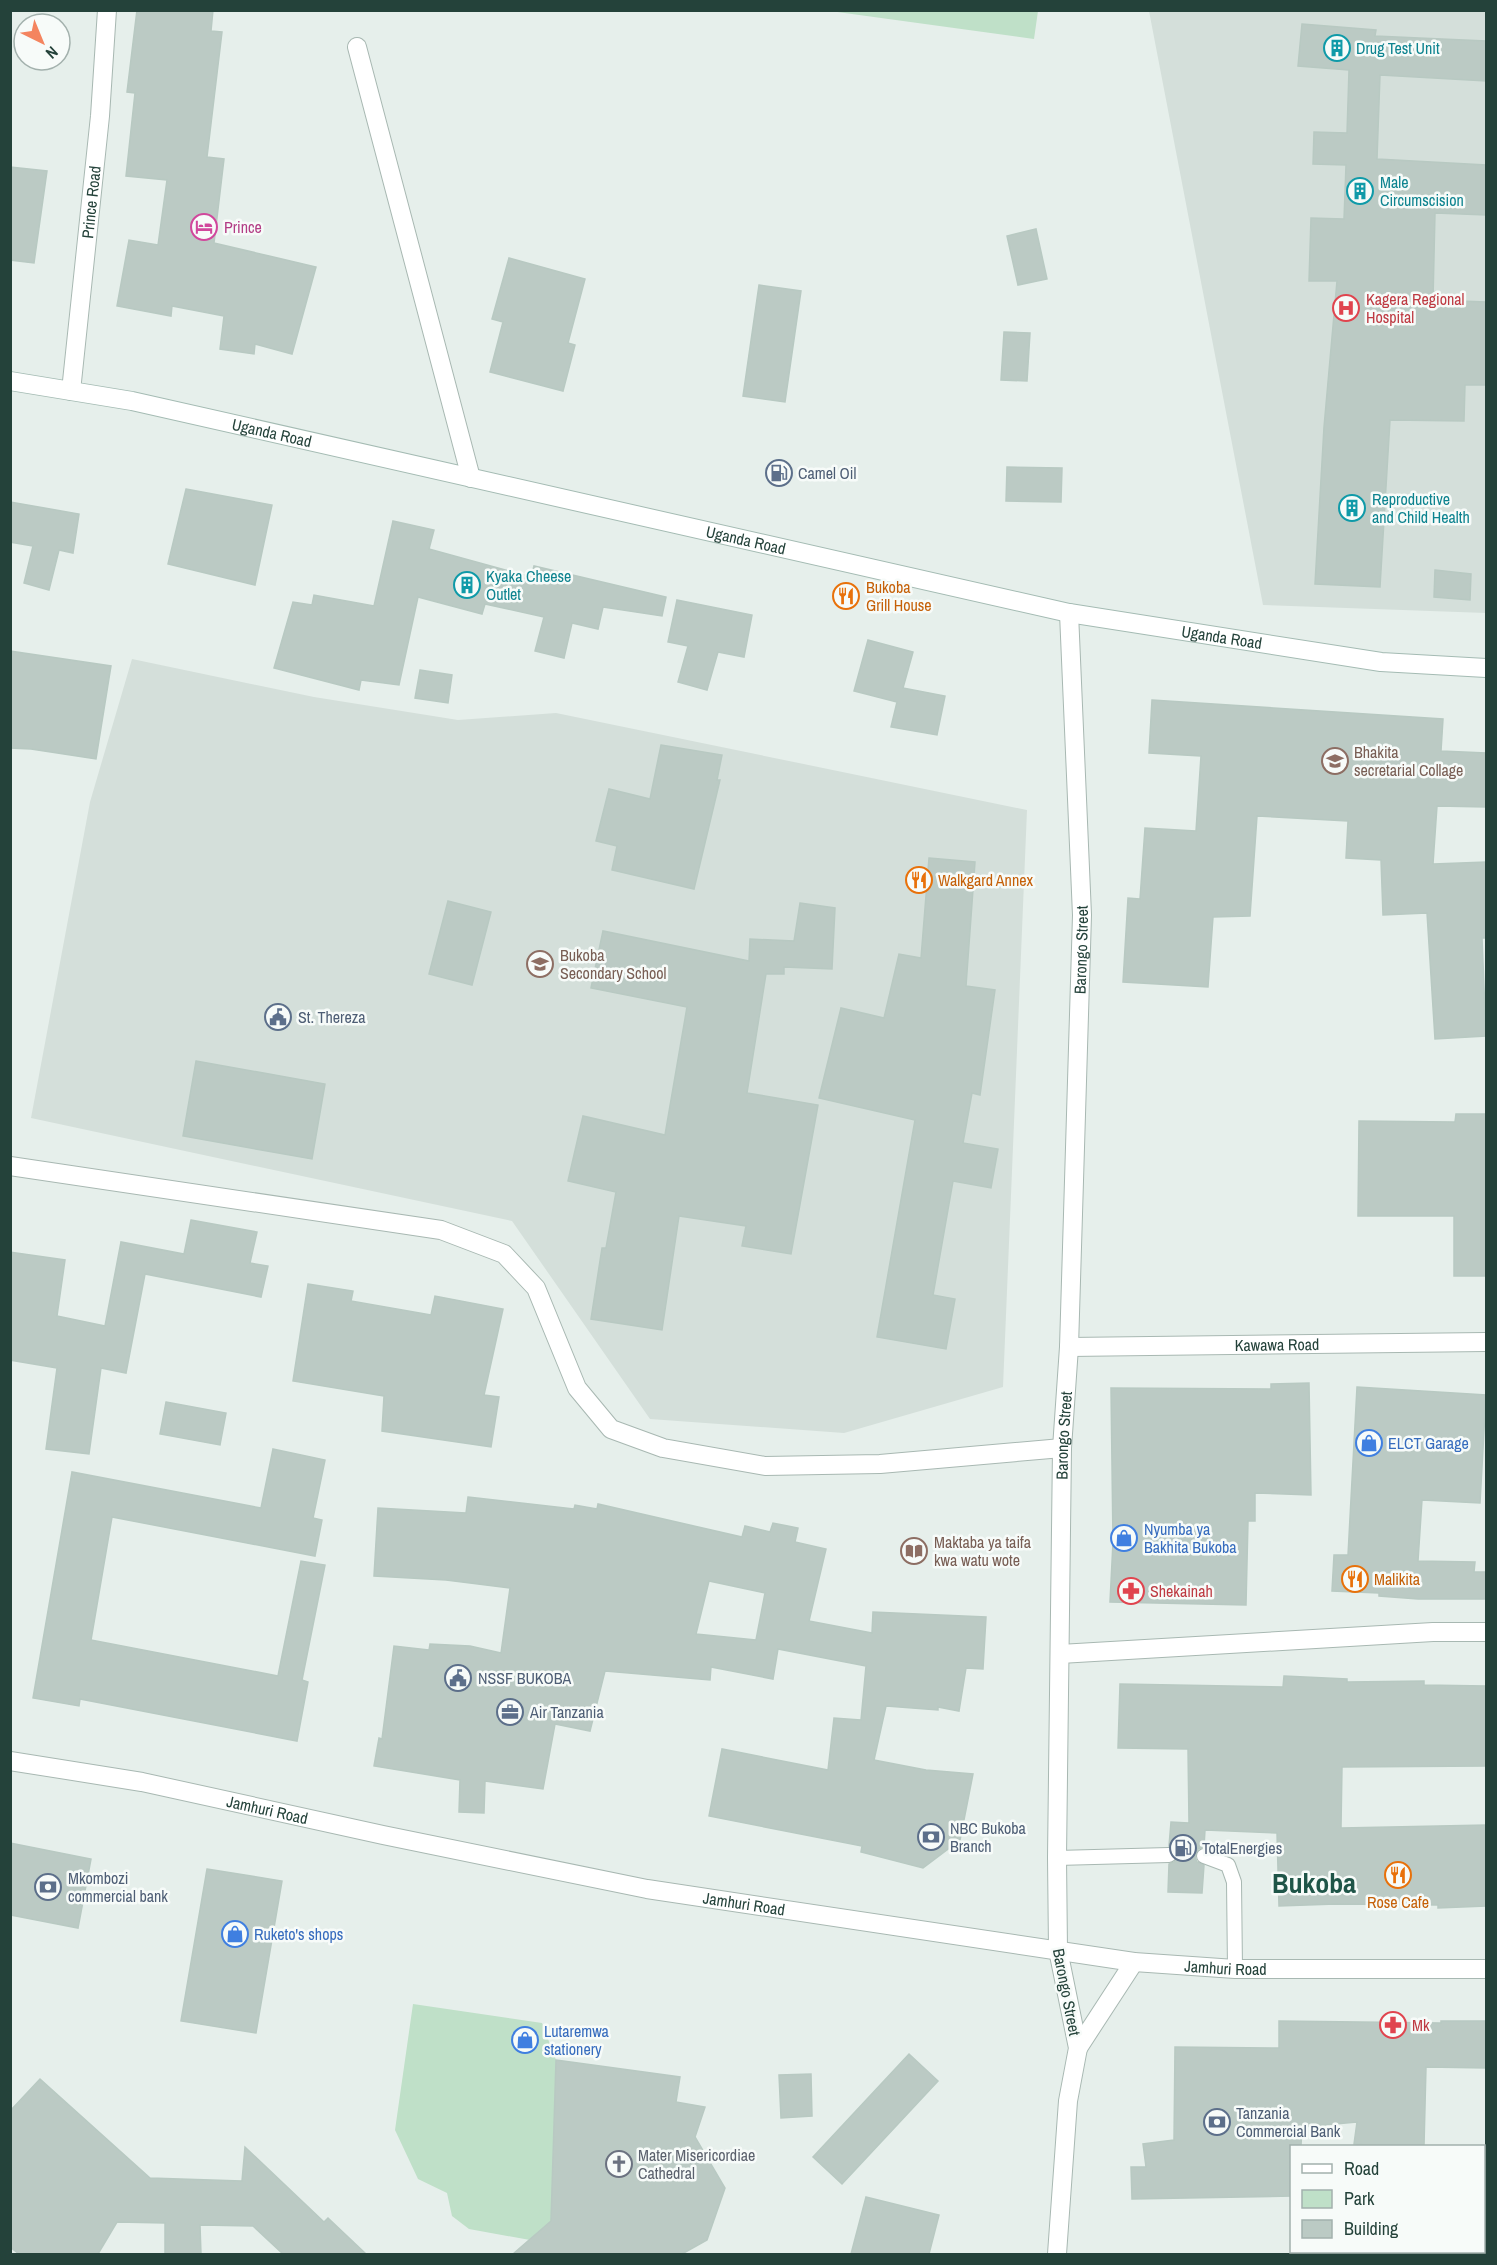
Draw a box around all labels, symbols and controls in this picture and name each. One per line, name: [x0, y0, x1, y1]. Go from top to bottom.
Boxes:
north arrow: [12, 12, 72, 72]
building icon: Drug Test Unit: [1322, 33, 1352, 63]
place label: Drug Test Unit: [1356, 37, 1440, 59]
text: N: [41, 42, 63, 64]
street label: Prince Road: [76, 165, 106, 239]
place label: Male Circumscision: [1380, 171, 1464, 211]
building icon: Male Circumscision: [1345, 176, 1375, 206]
hotel icon: Prince: [189, 212, 219, 242]
place label: Prince: [224, 216, 262, 238]
place label: Kagera Regional Hospital: [1366, 288, 1465, 328]
hospital icon: Kagera Regional Hospital: [1331, 293, 1361, 323]
street label: Uganda Road: [230, 413, 314, 452]
fuel station icon: Camel Oil: [764, 458, 794, 488]
place label: Camel Oil: [798, 462, 856, 484]
place label: Reproductive and Child Health: [1372, 488, 1470, 528]
building icon: Reproductive and Child Health: [1337, 493, 1367, 523]
street label: Uganda Road: [704, 520, 788, 560]
place label: Kyaka Cheese Outlet: [486, 565, 571, 605]
building icon: Kyaka Cheese Outlet: [452, 570, 482, 600]
place label: Bukoba Grill House: [866, 576, 932, 616]
restaurant icon: Bukoba Grill House: [831, 581, 861, 611]
street label: Uganda Road: [1180, 620, 1264, 654]
place label: Bhakita secretarial Collage: [1354, 741, 1463, 781]
school or university icon: Bhakita secretarial Collage: [1320, 746, 1350, 776]
restaurant icon: Walkgard Annex: [904, 865, 934, 895]
place label: Walkgard Annex: [938, 869, 1033, 891]
street label: Barongo Street: [1069, 905, 1093, 994]
place label: Bukoba Secondary School: [560, 944, 667, 984]
school or university icon: Bukoba Secondary School: [525, 949, 555, 979]
public building icon: St. Thereza: [263, 1002, 293, 1032]
place label: St. Thereza: [298, 1006, 366, 1028]
street label: Kawawa Road: [1235, 1333, 1319, 1356]
street label: Barongo Street: [1051, 1390, 1077, 1480]
shop icon: ELCT Garage: [1354, 1428, 1384, 1458]
place label: ELCT Garage: [1388, 1432, 1469, 1454]
place label: Nyumba ya Bakhita Bukoba: [1144, 1518, 1237, 1558]
shop icon: Nyumba ya Bakhita Bukoba: [1109, 1523, 1139, 1553]
place label: Maktaba ya taifa kwa watu wote: [934, 1531, 1032, 1571]
library icon: Maktaba ya taifa kwa watu wote: [899, 1536, 929, 1566]
restaurant icon: Malikita: [1340, 1564, 1370, 1594]
place label: Malikita: [1374, 1568, 1421, 1590]
pharmacy icon: Shekainah: [1116, 1576, 1146, 1606]
place label: Shekainah: [1150, 1580, 1213, 1602]
public building icon: NSSF BUKOBA: [443, 1663, 473, 1693]
place label: NSSF BUKOBA: [478, 1667, 572, 1689]
office icon: Air Tanzania: [495, 1697, 525, 1727]
place label: Air Tanzania: [529, 1701, 604, 1723]
street label: Jamhuri Road: [225, 1790, 310, 1829]
place label: NBC Bukoba Branch: [950, 1817, 1027, 1857]
bank icon: NBC Bukoba Branch: [916, 1822, 946, 1852]
fuel station icon: TotalEnergies: [1168, 1833, 1198, 1863]
place label: TotalEnergies: [1202, 1837, 1282, 1859]
restaurant icon: Rose Cafe: [1383, 1860, 1413, 1890]
district label: Bukoba: [1272, 1864, 1356, 1902]
place label: Mkombozi commercial bank: [68, 1867, 168, 1907]
bank icon: Mkombozi commercial bank: [33, 1872, 63, 1902]
street label: Jamhuri Road: [702, 1887, 786, 1921]
place label: Rose Cafe: [1367, 1891, 1429, 1913]
shop icon: Ruketo's shops: [220, 1919, 250, 1949]
place label: Ruketo's shops: [254, 1923, 343, 1945]
street label: Barongo Street: [1048, 1947, 1086, 2038]
street label: Jamhuri Road: [1184, 1955, 1267, 1980]
pharmacy icon: Mk: [1378, 2010, 1408, 2040]
place label: Mk: [1412, 2014, 1430, 2036]
place label: Lutaremwa stationery: [544, 2020, 610, 2060]
shop icon: Lutaremwa stationery: [510, 2025, 540, 2055]
place label: Tanzania Commercial Bank: [1236, 2102, 1341, 2142]
bank icon: Tanzania Commercial Bank: [1202, 2107, 1232, 2137]
place label: Mater Misericordiae Cathedral: [638, 2144, 755, 2184]
legend: [1290, 2145, 1485, 2253]
church icon: Mater Misericordiae Cathedral: [604, 2149, 634, 2179]
text: Road: [1344, 2156, 1379, 2181]
text: Park: [1344, 2186, 1375, 2211]
text: Building: [1344, 2216, 1399, 2241]

